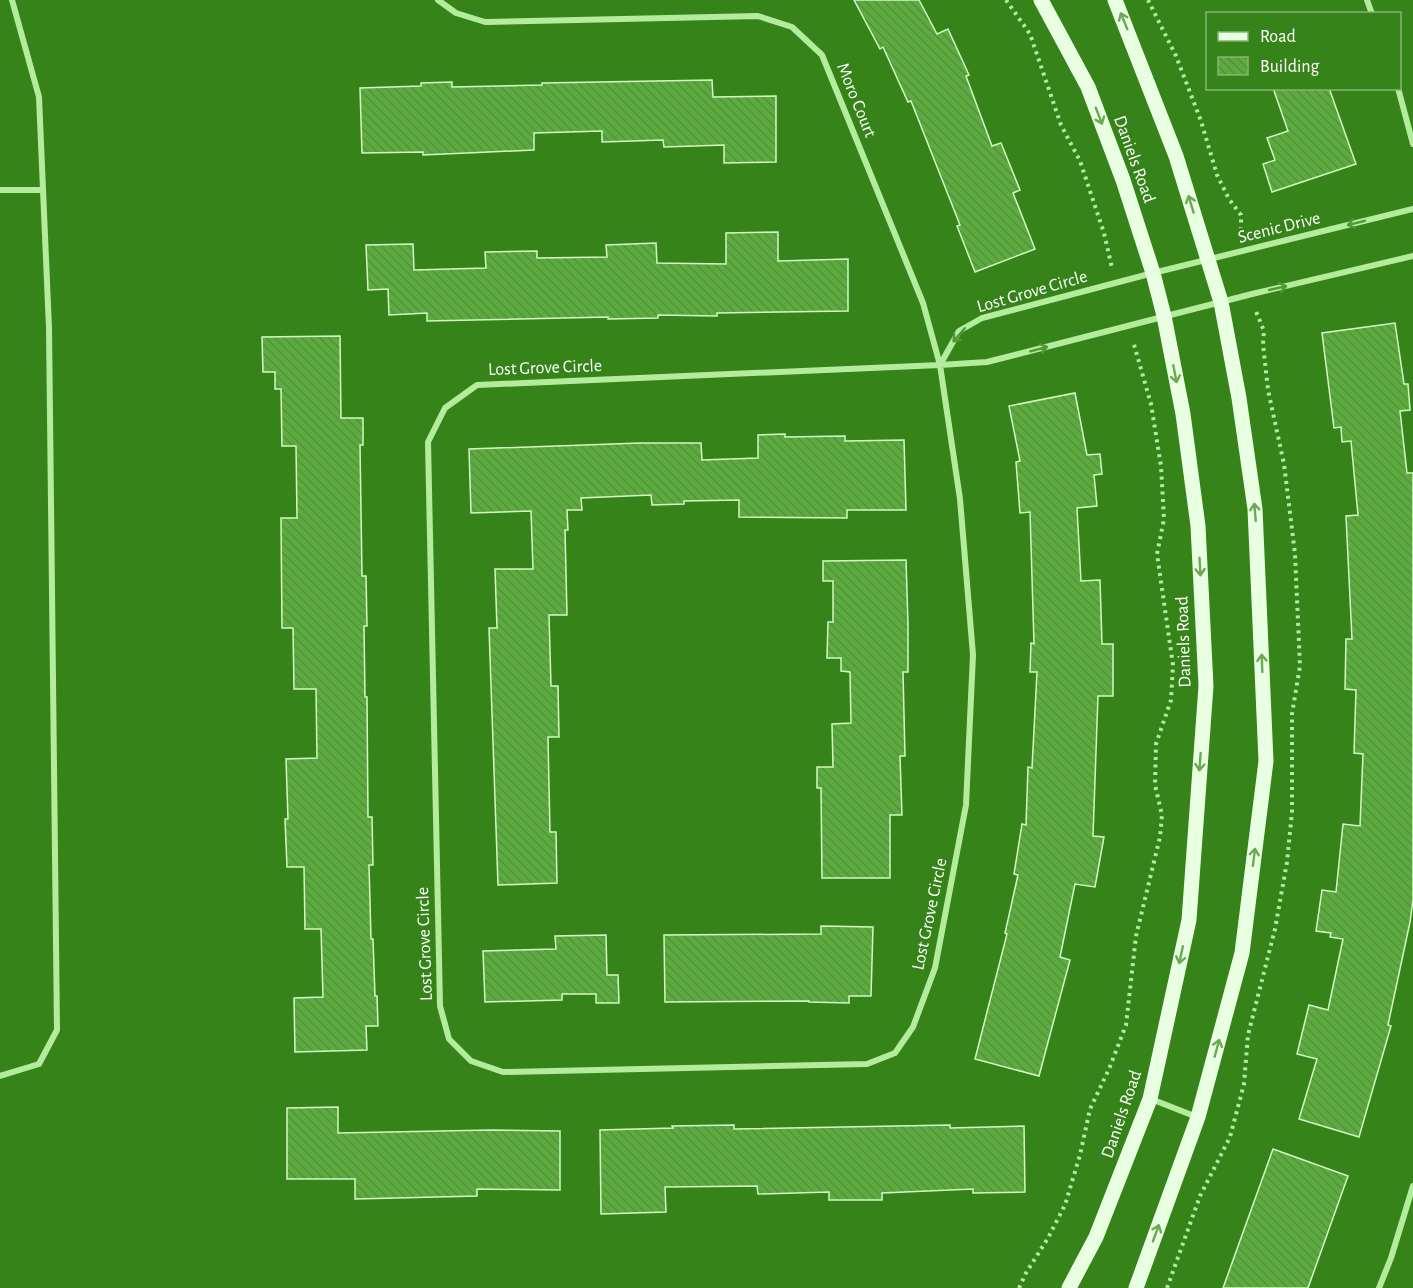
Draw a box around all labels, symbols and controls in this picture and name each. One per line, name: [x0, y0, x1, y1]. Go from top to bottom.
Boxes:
legend: [1206, 12, 1401, 90]
one-way arrow: [1118, 13, 1129, 31]
text: Road: [1260, 28, 1296, 46]
text: Building: [1260, 58, 1320, 76]
street label: Moro Court: [833, 61, 879, 140]
one-way arrow: [1094, 106, 1105, 124]
street label: Daniels Road: [1110, 113, 1158, 205]
one-way arrow: [1185, 195, 1196, 214]
street label: Scenic Drive: [1236, 209, 1322, 247]
one-way arrow: [1347, 218, 1366, 229]
street label: Lost Grove Circle: [975, 268, 1090, 316]
one-way arrow: [1267, 282, 1287, 293]
one-way arrow: [953, 327, 966, 343]
one-way arrow: [1029, 343, 1048, 354]
street label: Lost Grove Circle: [488, 357, 602, 379]
one-way arrow: [1170, 364, 1181, 383]
one-way arrow: [1249, 503, 1260, 523]
one-way arrow: [1194, 557, 1205, 577]
street label: Daniels Road: [1173, 596, 1195, 688]
one-way arrow: [1256, 653, 1267, 673]
one-way arrow: [1195, 751, 1206, 771]
one-way arrow: [1249, 848, 1260, 867]
street label: Lost Grove Circle: [909, 857, 951, 972]
street label: Lost Grove Circle: [414, 887, 436, 1001]
one-way arrow: [1175, 946, 1187, 965]
one-way arrow: [1211, 1039, 1223, 1058]
street label: Daniels Road: [1099, 1068, 1145, 1161]
one-way arrow: [1151, 1224, 1162, 1243]

